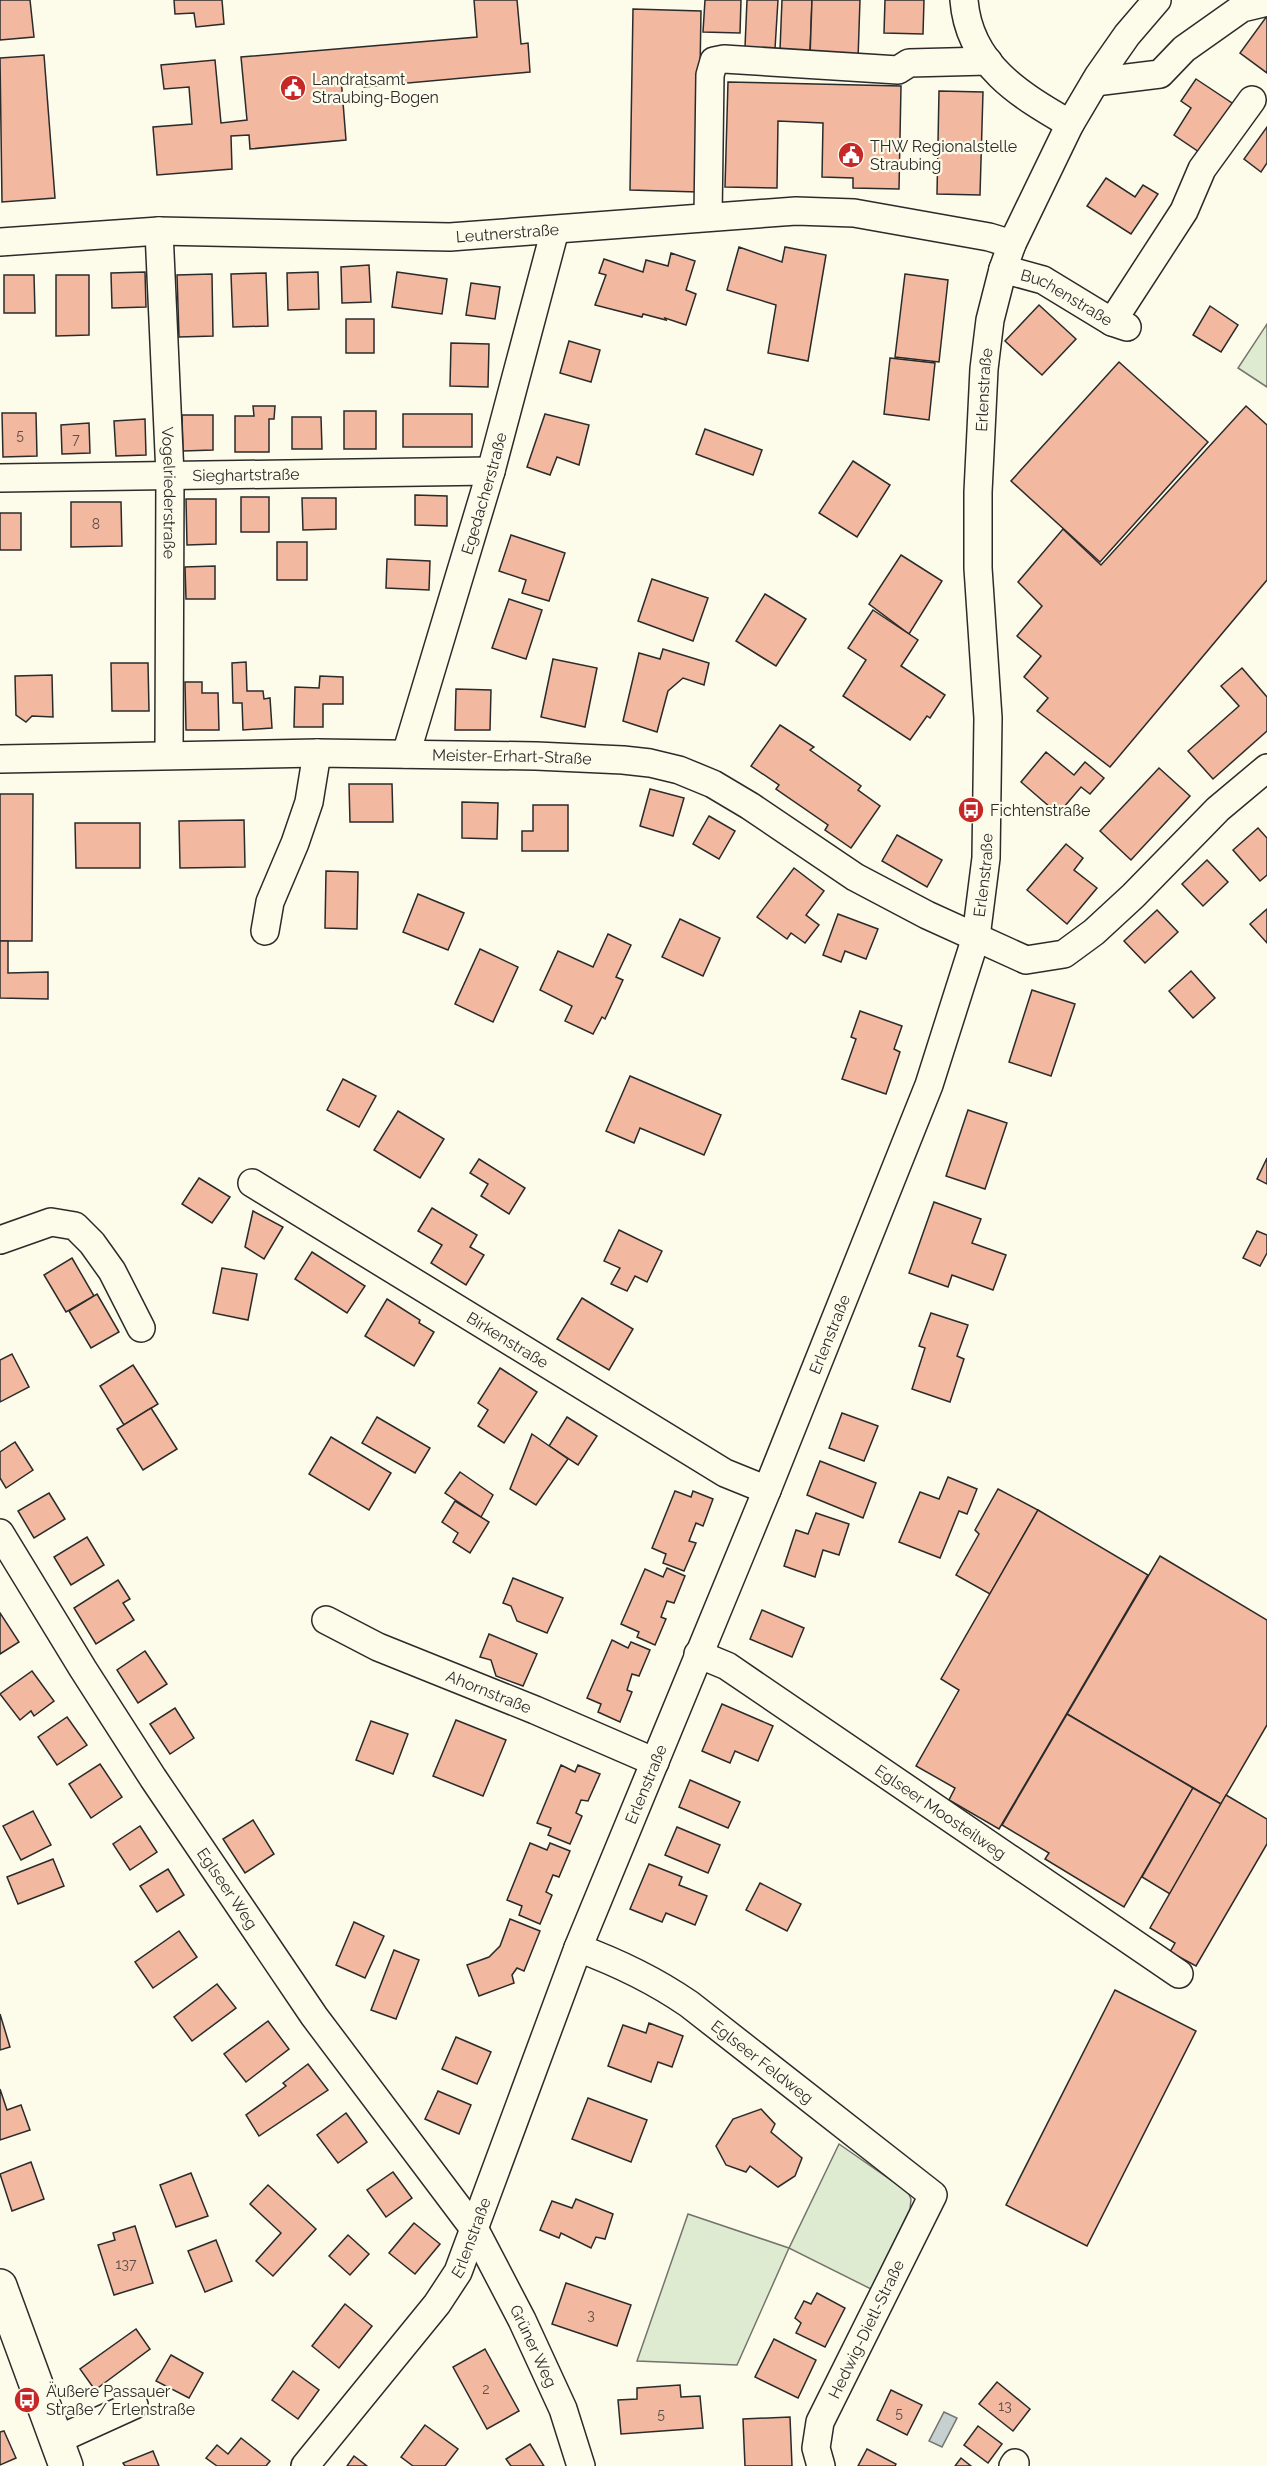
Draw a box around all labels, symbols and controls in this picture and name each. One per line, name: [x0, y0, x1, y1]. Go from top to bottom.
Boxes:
place label: Landratsamt Straubing-Bogen: [312, 70, 439, 107]
public building icon: Landratsamt Straubing-Bogen: [278, 73, 308, 103]
place label: THW Regionalstelle Straubing: [870, 137, 1017, 174]
public building icon: THW Regionalstelle Straubing: [836, 140, 866, 170]
street label: Leutnerstraße: [455, 220, 560, 247]
street label: Buchenstraße: [1018, 265, 1116, 330]
street label: Erlenstraße: [972, 347, 997, 432]
street label: Vogelriederstraße: [158, 426, 179, 559]
house number: 5: [16, 427, 24, 443]
street label: Egedacherstraße: [457, 430, 511, 557]
house number: 7: [72, 431, 80, 447]
street label: Sieghartstraße: [192, 465, 300, 485]
house number: 8: [92, 516, 100, 532]
street label: Meister-Erhart-Straße: [432, 746, 592, 769]
bus stop icon: Fichtenstraße: [956, 795, 986, 825]
place label: Fichtenstraße: [990, 801, 1090, 820]
street label: Erlenstraße: [970, 833, 996, 918]
street label: Erlenstraße: [805, 1292, 854, 1377]
street label: Birkenstraße: [463, 1308, 552, 1372]
street label: Ahornstraße: [443, 1666, 534, 1718]
street label: Erlenstraße: [621, 1742, 671, 1827]
street label: Eglseer Moosteilweg: [871, 1761, 1010, 1863]
street label: Eglseer Weg: [193, 1844, 261, 1933]
street label: Eglseer Feldweg: [707, 2016, 817, 2108]
street label: Erlenstraße: [448, 2195, 495, 2282]
house number: 137: [116, 2256, 137, 2272]
street label: Hedwig-Dietl-Straße: [825, 2257, 908, 2402]
street label: Grüner Weg: [506, 2302, 561, 2390]
house number: 3: [587, 2307, 595, 2323]
place label: Äußere Passauer Straße / Erlenstraße: [46, 2381, 195, 2419]
house number: 2: [482, 2381, 490, 2397]
bus stop icon: Äußere Passauer Straße / Erlenstraße: [12, 2385, 42, 2415]
house number: 13: [998, 2398, 1012, 2414]
house number: 5: [895, 2405, 903, 2421]
house number: 5: [657, 2406, 665, 2422]

